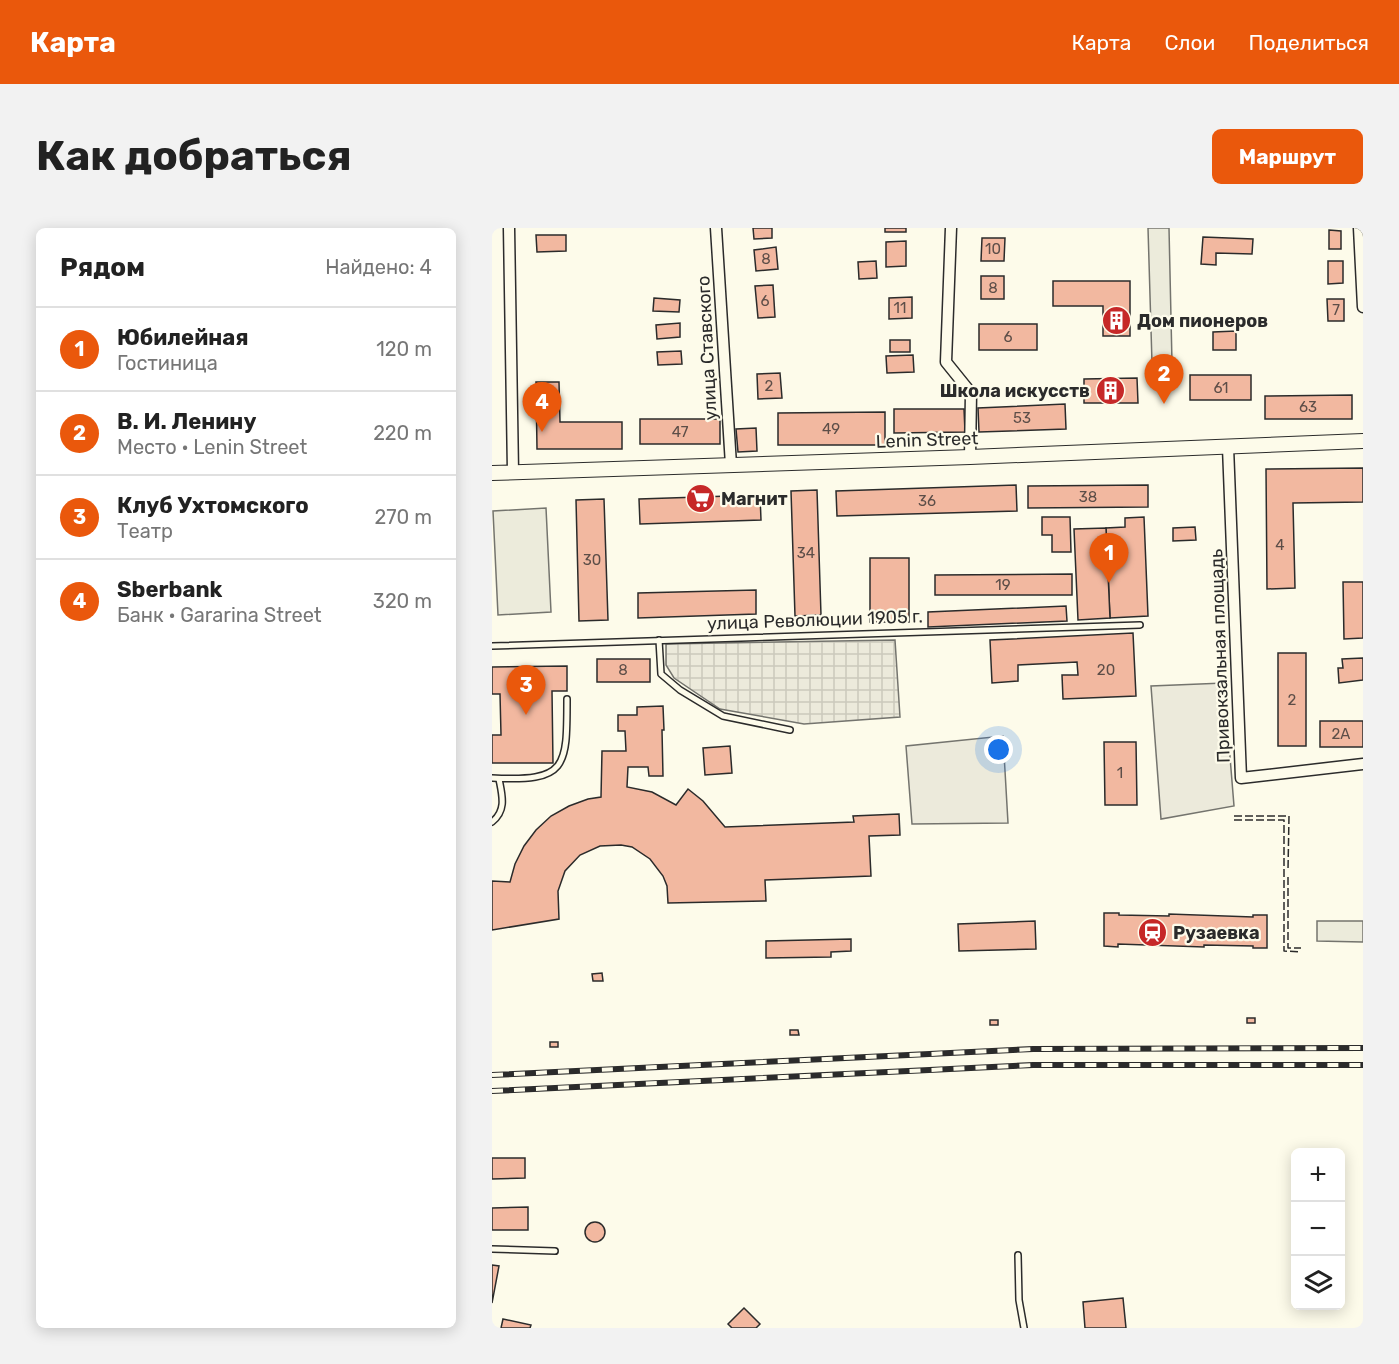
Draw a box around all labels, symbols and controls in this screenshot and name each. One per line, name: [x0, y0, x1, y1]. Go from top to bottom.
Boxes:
text: Карта: [30, 26, 116, 59]
text: Карта: [1071, 30, 1131, 55]
text: Слои: [1164, 30, 1215, 55]
text: Поделиться: [1248, 30, 1369, 55]
button: Маршрут: [1212, 129, 1363, 184]
text: Как добраться: [36, 131, 352, 181]
house number: 10: [985, 240, 1001, 258]
house number: 8: [761, 250, 771, 268]
text: Рядом: [60, 252, 145, 283]
text: Найдено: 4: [325, 255, 432, 279]
street label: улица Ставского: [692, 275, 722, 421]
house number: 8: [988, 279, 998, 297]
house number: 6: [760, 292, 770, 310]
house number: 11: [894, 299, 906, 317]
house number: 7: [1332, 301, 1340, 319]
building icon: Дом пионеров: [1100, 305, 1132, 337]
place label: Дом пионеров: [1137, 310, 1268, 332]
text: Юбилейная: [117, 324, 249, 351]
house number: 6: [1003, 328, 1013, 346]
text: 1: [75, 337, 84, 361]
text: 120 m: [376, 337, 432, 361]
text: Гостиница: [117, 351, 218, 375]
pin: 2: [1144, 354, 1184, 404]
building icon: Школа искусств: [1095, 375, 1127, 407]
house number: 2: [765, 377, 774, 395]
house number: 61: [1213, 379, 1229, 397]
place label: Школа искусств: [940, 380, 1090, 402]
pin: 4: [523, 382, 562, 432]
house number: 63: [1299, 398, 1317, 416]
text: В. И. Ленину: [117, 408, 256, 435]
house number: 53: [1013, 409, 1031, 427]
house number: 49: [822, 420, 840, 438]
text: 2: [73, 421, 86, 445]
text: 220 m: [373, 421, 432, 445]
house number: 47: [672, 423, 689, 441]
street label: Lenin Street: [875, 427, 979, 453]
text: Место · Lenin Street: [117, 435, 307, 459]
supermarket icon: Магнит: [684, 483, 716, 515]
place label: Магнит: [721, 488, 788, 510]
house number: 38: [1079, 488, 1097, 506]
text: Клуб Ухтомского: [117, 492, 309, 519]
house number: 36: [918, 492, 936, 510]
text: 3: [73, 505, 86, 529]
text: 270 m: [375, 505, 432, 529]
text: Театр: [117, 519, 173, 543]
pin: 1: [1090, 534, 1128, 583]
house number: 4: [1275, 536, 1285, 554]
house number: 34: [797, 544, 815, 562]
street label: Привокзальная площадь: [1205, 549, 1235, 763]
house number: 30: [583, 551, 601, 569]
text: Sberbank: [117, 576, 222, 603]
house number: 19: [995, 576, 1011, 594]
text: 4: [73, 589, 86, 613]
text: 320 m: [373, 589, 432, 613]
text: Банк · Gararina Street: [117, 603, 322, 627]
street label: улица Революции 1905 г.: [707, 605, 923, 635]
house number: 8: [618, 661, 628, 679]
house number: 20: [1097, 661, 1115, 679]
pin: 3: [507, 666, 546, 715]
house number: 2: [1288, 691, 1297, 709]
house number: 2А: [1332, 725, 1350, 743]
your location: [984, 735, 1013, 764]
house number: 1: [1117, 764, 1123, 782]
station icon: Рузаевка: [1136, 917, 1168, 949]
place label: Рузаевка: [1173, 922, 1260, 944]
map controls: [1291, 1148, 1345, 1310]
button: +: [1291, 1148, 1345, 1202]
button: −: [1291, 1202, 1345, 1256]
button: layers: [1291, 1256, 1345, 1310]

